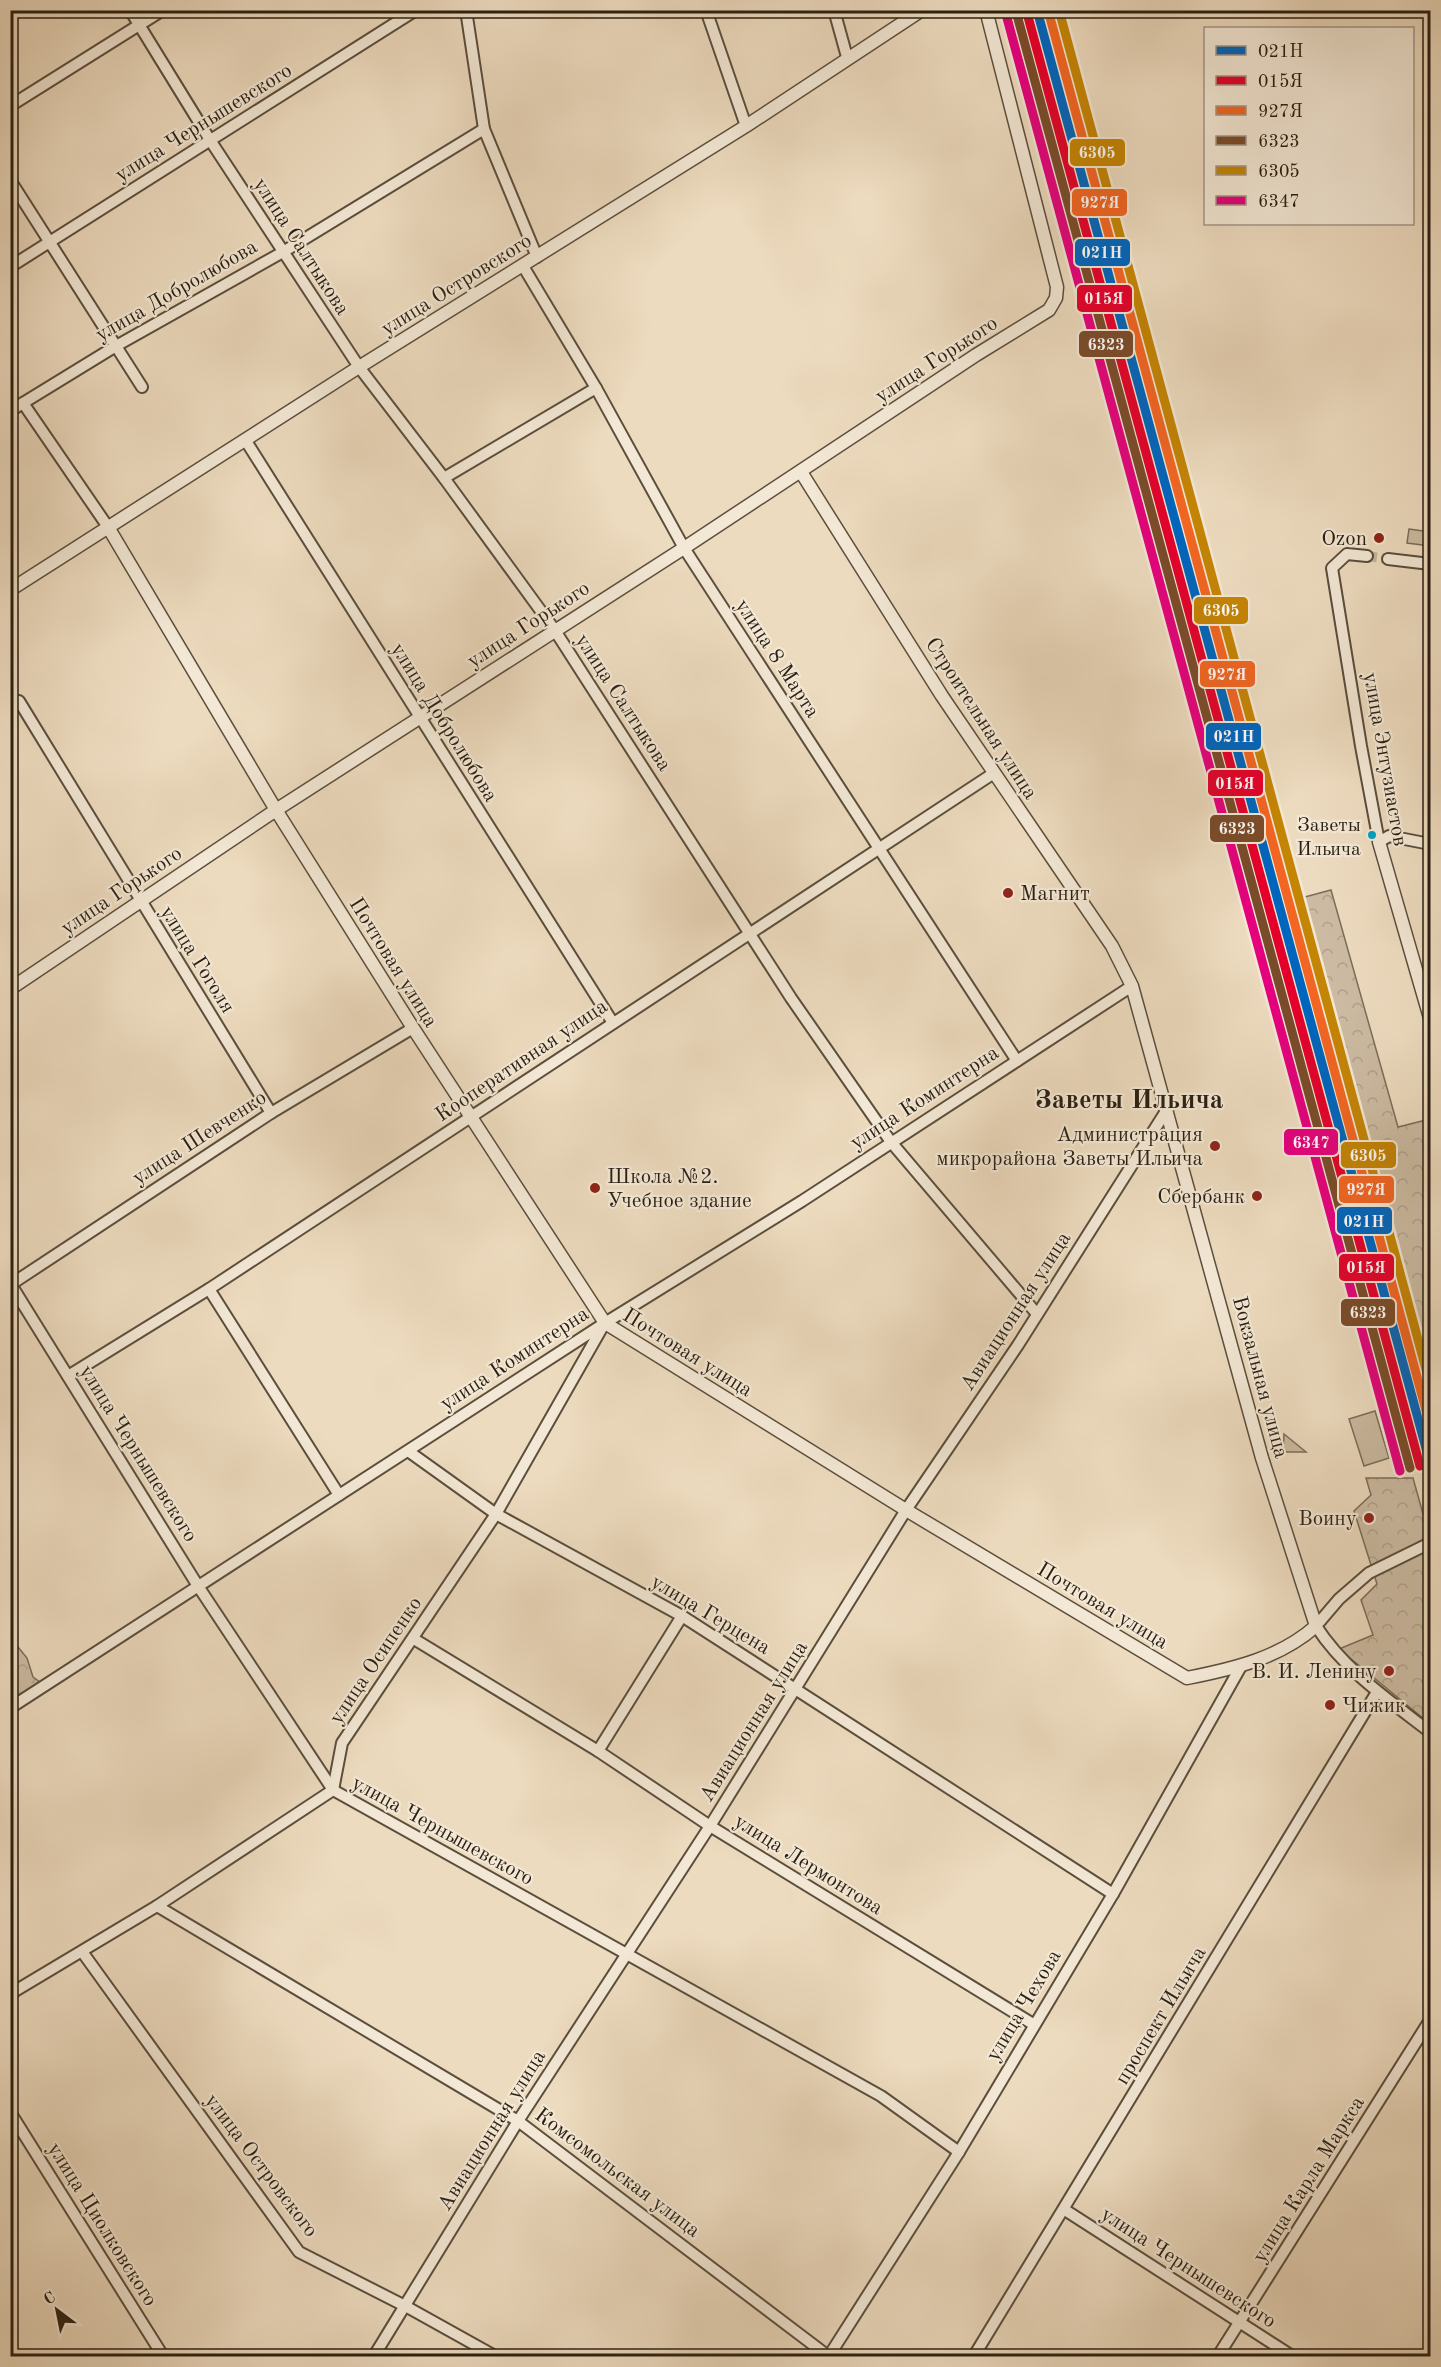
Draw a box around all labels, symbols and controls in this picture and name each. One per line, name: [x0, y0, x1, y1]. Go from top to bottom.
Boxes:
legend: [1204, 27, 1414, 225]
text: 021Н: [1258, 43, 1304, 61]
street label: улица Чернышевского: [112, 60, 296, 186]
text: 015Я: [1258, 73, 1303, 91]
text: 927Я: [1258, 103, 1303, 121]
text: 6323: [1258, 133, 1300, 151]
line badge: 6305: [1069, 138, 1126, 167]
text: 6305: [1078, 146, 1116, 162]
text: 6305: [1258, 163, 1300, 181]
street label: улица Салтыкова: [249, 175, 353, 319]
line badge: 927Я: [1071, 188, 1128, 217]
text: 6347: [1258, 193, 1300, 211]
text: 927Я: [1080, 196, 1120, 212]
street label: улица Островского: [378, 230, 536, 340]
street label: улица Добролюбова: [92, 236, 261, 346]
line badge: 021Н: [1074, 238, 1131, 267]
text: 021Н: [1081, 246, 1123, 262]
line badge: 015Я: [1076, 284, 1133, 313]
text: 015Я: [1084, 292, 1124, 308]
street label: улица Горького: [872, 313, 1002, 408]
line badge: 6323: [1078, 330, 1134, 358]
text: 6323: [1087, 338, 1125, 354]
place label: Ozon: [1321, 529, 1367, 550]
marker: Ozon: [1372, 531, 1386, 545]
street label: улица Горького: [464, 578, 594, 673]
street label: улица 8 Марта: [731, 596, 823, 722]
line badge: 6305: [1193, 596, 1249, 625]
text: 6305: [1202, 604, 1240, 620]
street label: улица Салтыкова: [571, 631, 675, 775]
street label: Строительная улица: [921, 634, 1041, 803]
street label: улица Добролюбова: [386, 640, 501, 806]
line badge: 927Я: [1199, 660, 1256, 688]
text: 927Я: [1207, 668, 1247, 684]
street label: улица Энтузиастов: [1359, 671, 1410, 848]
line badge: 021Н: [1205, 722, 1262, 751]
text: 021Н: [1213, 730, 1255, 746]
line badge: 015Я: [1207, 769, 1264, 797]
text: 015Я: [1215, 777, 1255, 793]
line badge: 6323: [1209, 814, 1265, 843]
place label: Заветы Ильича: [1297, 816, 1361, 860]
text: 6323: [1218, 822, 1256, 838]
marker: Заветы Ильича: [1366, 829, 1378, 841]
street label: улица Горького: [57, 843, 186, 939]
place label: Магнит: [1020, 884, 1090, 905]
marker: Магнит: [1001, 886, 1015, 900]
street label: Почтовая улица: [344, 894, 441, 1031]
street label: улица Гоголя: [155, 902, 238, 1017]
street label: Кооперативная улица: [432, 996, 612, 1126]
street label: улица Коминтерна: [847, 1042, 1003, 1154]
street label: улица Шевченко: [129, 1087, 271, 1189]
district label: Заветы Ильича: [1035, 1087, 1224, 1114]
place label: Администрация микрорайона Заветы Ильича: [937, 1125, 1203, 1170]
line badge: 6347: [1283, 1128, 1339, 1156]
text: 6347: [1292, 1136, 1330, 1152]
marker: Администрация микрорайона Заветы Ильича: [1208, 1139, 1222, 1153]
line badge: 6305: [1340, 1141, 1397, 1169]
text: 6305: [1349, 1149, 1387, 1165]
place label: Школа №2. Учебное здание: [607, 1167, 752, 1212]
line badge: 927Я: [1338, 1175, 1395, 1204]
marker: Школа №2. Учебное здание: [588, 1181, 602, 1195]
text: 927Я: [1346, 1183, 1386, 1199]
place label: Сбербанк: [1157, 1187, 1245, 1208]
marker: Сбербанк: [1250, 1189, 1264, 1203]
line badge: 021Н: [1336, 1206, 1393, 1235]
text: 021Н: [1343, 1215, 1385, 1231]
street label: Авиационная улица: [957, 1229, 1075, 1395]
line badge: 015Я: [1338, 1253, 1395, 1282]
text: 015Я: [1346, 1261, 1386, 1277]
street label: Вокзальная улица: [1228, 1294, 1291, 1461]
line badge: 6323: [1340, 1298, 1396, 1327]
street label: улица Коминтерна: [437, 1303, 593, 1415]
street label: Почтовая улица: [619, 1305, 756, 1402]
text: 6323: [1349, 1306, 1387, 1322]
street label: улица Чернышевского: [75, 1362, 201, 1546]
place label: Воину: [1298, 1509, 1357, 1530]
marker: Воину: [1362, 1511, 1376, 1525]
street label: Почтовая улица: [1033, 1559, 1171, 1654]
street label: улица Герцена: [647, 1571, 774, 1659]
street label: улица Осипенко: [326, 1593, 426, 1728]
street label: Авиационная улица: [696, 1638, 812, 1806]
place label: В. И. Ленину: [1251, 1662, 1377, 1683]
marker: В. И. Ленину: [1382, 1664, 1396, 1678]
place label: Чижик: [1342, 1696, 1406, 1717]
marker: Чижик: [1323, 1698, 1337, 1712]
street label: улица Чернышевского: [348, 1773, 537, 1890]
street label: улица Лермонтова: [730, 1811, 886, 1920]
street label: проспект Ильича: [1112, 1943, 1211, 2089]
street label: улица Чехова: [983, 1946, 1066, 2065]
street label: Авиационная улица: [434, 2047, 550, 2215]
street label: улица Островского: [200, 2090, 321, 2241]
street label: улица Карла Маркса: [1250, 2093, 1369, 2267]
street label: Комсомольская улица: [531, 2104, 704, 2242]
street label: улица Циолковского: [43, 2139, 161, 2310]
street label: улица Чернышевского: [1097, 2204, 1279, 2333]
north arrow: [27, 2280, 87, 2340]
text: С: [41, 2289, 59, 2309]

